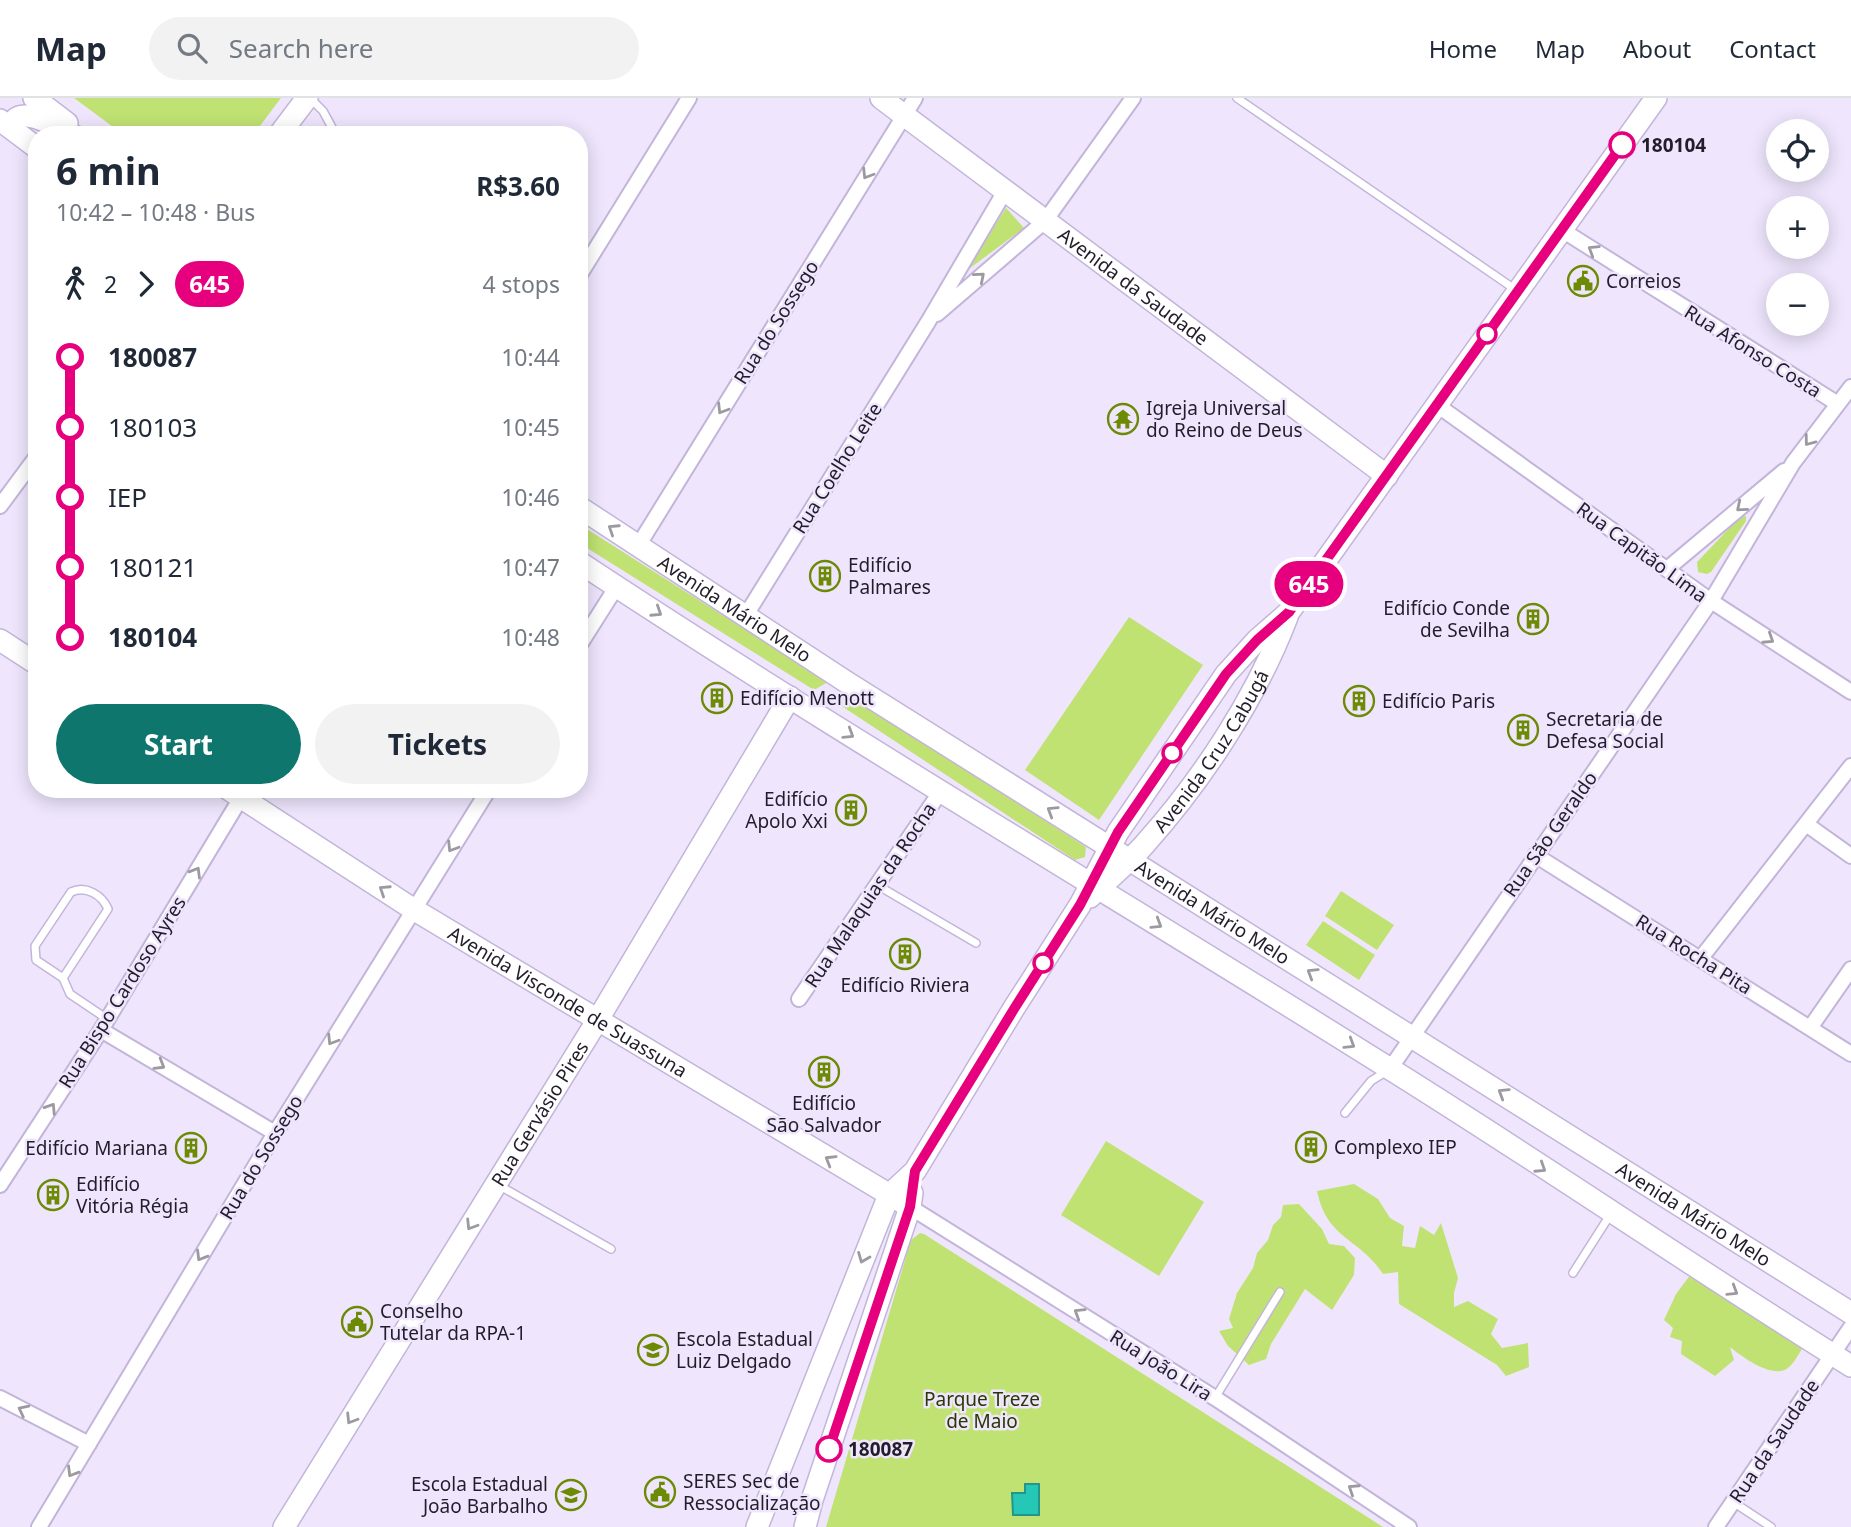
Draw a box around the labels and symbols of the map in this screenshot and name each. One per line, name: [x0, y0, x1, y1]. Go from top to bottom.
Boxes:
marker: 180104: [1609, 132, 1635, 158]
place label: 180104: [1641, 132, 1706, 158]
one-way arrow: [863, 166, 876, 179]
street label: Avenida da Saudade: [1053, 222, 1214, 351]
one-way arrow: [1588, 246, 1601, 259]
street label: Rua do Sossego: [728, 255, 824, 389]
public building icon: Correios: [1566, 264, 1600, 298]
place label: Correios: [1606, 268, 1681, 294]
one-way arrow: [972, 273, 985, 285]
street label: Rua Afonso Costa: [1680, 298, 1826, 404]
unlabelled marker: [1477, 324, 1497, 344]
place label: Igreja Universal do Reino de Deus: [1146, 395, 1303, 443]
street label: Rua Coelho Leite: [786, 398, 888, 538]
one-way arrow: [718, 401, 731, 414]
temple icon: Igreja Universal do Reino de Deus: [1106, 402, 1140, 436]
one-way arrow: [1805, 433, 1818, 446]
street label: Rua Capitão Lima: [1571, 496, 1713, 608]
one-way arrow: [1736, 499, 1749, 511]
one-way arrow: [608, 525, 621, 538]
street label: Avenida Mário Melo: [653, 549, 816, 668]
place label: Edifício Palmares: [848, 552, 931, 600]
building icon: Edifício Palmares: [808, 559, 842, 593]
line badge: 645: [1269, 561, 1349, 607]
place label: Edifício Conde de Sevilha: [1383, 595, 1510, 643]
building icon: Edifício Conde de Sevilha: [1516, 602, 1550, 636]
one-way arrow: [649, 604, 662, 617]
one-way arrow: [1761, 630, 1774, 643]
street label: Avenida Cruz Cabugá: [1148, 665, 1275, 838]
building icon: Edifício Menott: [700, 681, 734, 715]
building icon: Edifício Paris: [1342, 684, 1376, 718]
place label: Edifício Menott: [740, 685, 874, 711]
place label: Edifício Paris: [1382, 688, 1495, 714]
place label: Secretaria de Defesa Social: [1546, 706, 1664, 754]
building icon: Secretaria de Defesa Social: [1506, 713, 1540, 747]
one-way arrow: [841, 726, 854, 739]
unlabelled marker: [1162, 743, 1182, 763]
street label: Rua São Geraldo: [1497, 766, 1603, 902]
place label: Edifício Apolo Xxi: [745, 786, 828, 834]
building icon: Edifício Apolo Xxi: [834, 793, 868, 827]
street label: Rua Malaquias da Rocha: [798, 797, 942, 993]
one-way arrow: [1047, 806, 1060, 819]
one-way arrow: [448, 839, 461, 852]
street label: Avenida Mário Melo: [1130, 854, 1295, 970]
one-way arrow: [187, 867, 200, 880]
one-way arrow: [378, 886, 391, 899]
street label: Rua Bispo Cardoso Ayres: [52, 891, 192, 1093]
street label: Rua Rocha Pita: [1631, 908, 1757, 1000]
one-way arrow: [1149, 916, 1162, 929]
street label: Avenida Visconde de Suassuna: [443, 920, 692, 1083]
building icon: Edifício Riviera: [888, 937, 922, 971]
unlabelled marker: [1033, 953, 1053, 973]
one-way arrow: [1307, 968, 1320, 981]
place label: Edifício Riviera: [840, 972, 970, 998]
one-way arrow: [328, 1033, 341, 1046]
street label: Rua Gervásio Pires: [485, 1036, 594, 1191]
one-way arrow: [1343, 1036, 1356, 1049]
building icon: Edifício São Salvador: [807, 1055, 841, 1089]
one-way arrow: [152, 1057, 165, 1070]
one-way arrow: [1498, 1089, 1511, 1102]
street label: Rua do Sossego: [213, 1090, 309, 1224]
place label: Edifício São Salvador: [767, 1090, 882, 1138]
one-way arrow: [42, 1102, 55, 1115]
building icon: Complexo IEP: [1294, 1130, 1328, 1164]
building icon: Edifício Mariana: [174, 1131, 208, 1165]
place label: Complexo IEP: [1334, 1134, 1457, 1160]
place label: Edifício Mariana: [25, 1135, 168, 1161]
one-way arrow: [825, 1155, 838, 1168]
street label: Avenida Mário Melo: [1611, 1156, 1776, 1272]
one-way arrow: [1534, 1159, 1547, 1172]
place label: Edifício Vitória Régia: [76, 1171, 189, 1219]
building icon: Edifício Vitória Régia: [36, 1178, 70, 1212]
one-way arrow: [466, 1218, 479, 1231]
one-way arrow: [197, 1248, 210, 1261]
one-way arrow: [858, 1251, 872, 1263]
one-way arrow: [1725, 1282, 1738, 1295]
place label: Conselho Tutelar da RPA-1: [380, 1298, 526, 1346]
public building icon: Conselho Tutelar da RPA-1: [340, 1305, 374, 1339]
one-way arrow: [1073, 1309, 1086, 1322]
street label: Rua João Lira: [1105, 1323, 1217, 1407]
place label: Escola Estadual Luiz Delgado: [676, 1326, 813, 1374]
school or university icon: Escola Estadual Luiz Delgado: [636, 1333, 670, 1367]
street label: Rua da Saudade: [1723, 1374, 1825, 1508]
park label: Parque Treze de Maio: [924, 1386, 1040, 1434]
one-way arrow: [17, 1405, 30, 1418]
one-way arrow: [347, 1411, 360, 1424]
marker: 180087: [816, 1436, 842, 1462]
place label: 180087: [848, 1436, 913, 1462]
one-way arrow: [67, 1464, 80, 1477]
place label: SERES Sec de Ressocialização: [683, 1468, 821, 1516]
place label: Escola Estadual João Barbalho: [411, 1471, 548, 1519]
public building icon: SERES Sec de Ressocialização: [643, 1475, 677, 1509]
school or university icon: Escola Estadual João Barbalho: [554, 1478, 588, 1512]
one-way arrow: [1347, 1485, 1360, 1498]

